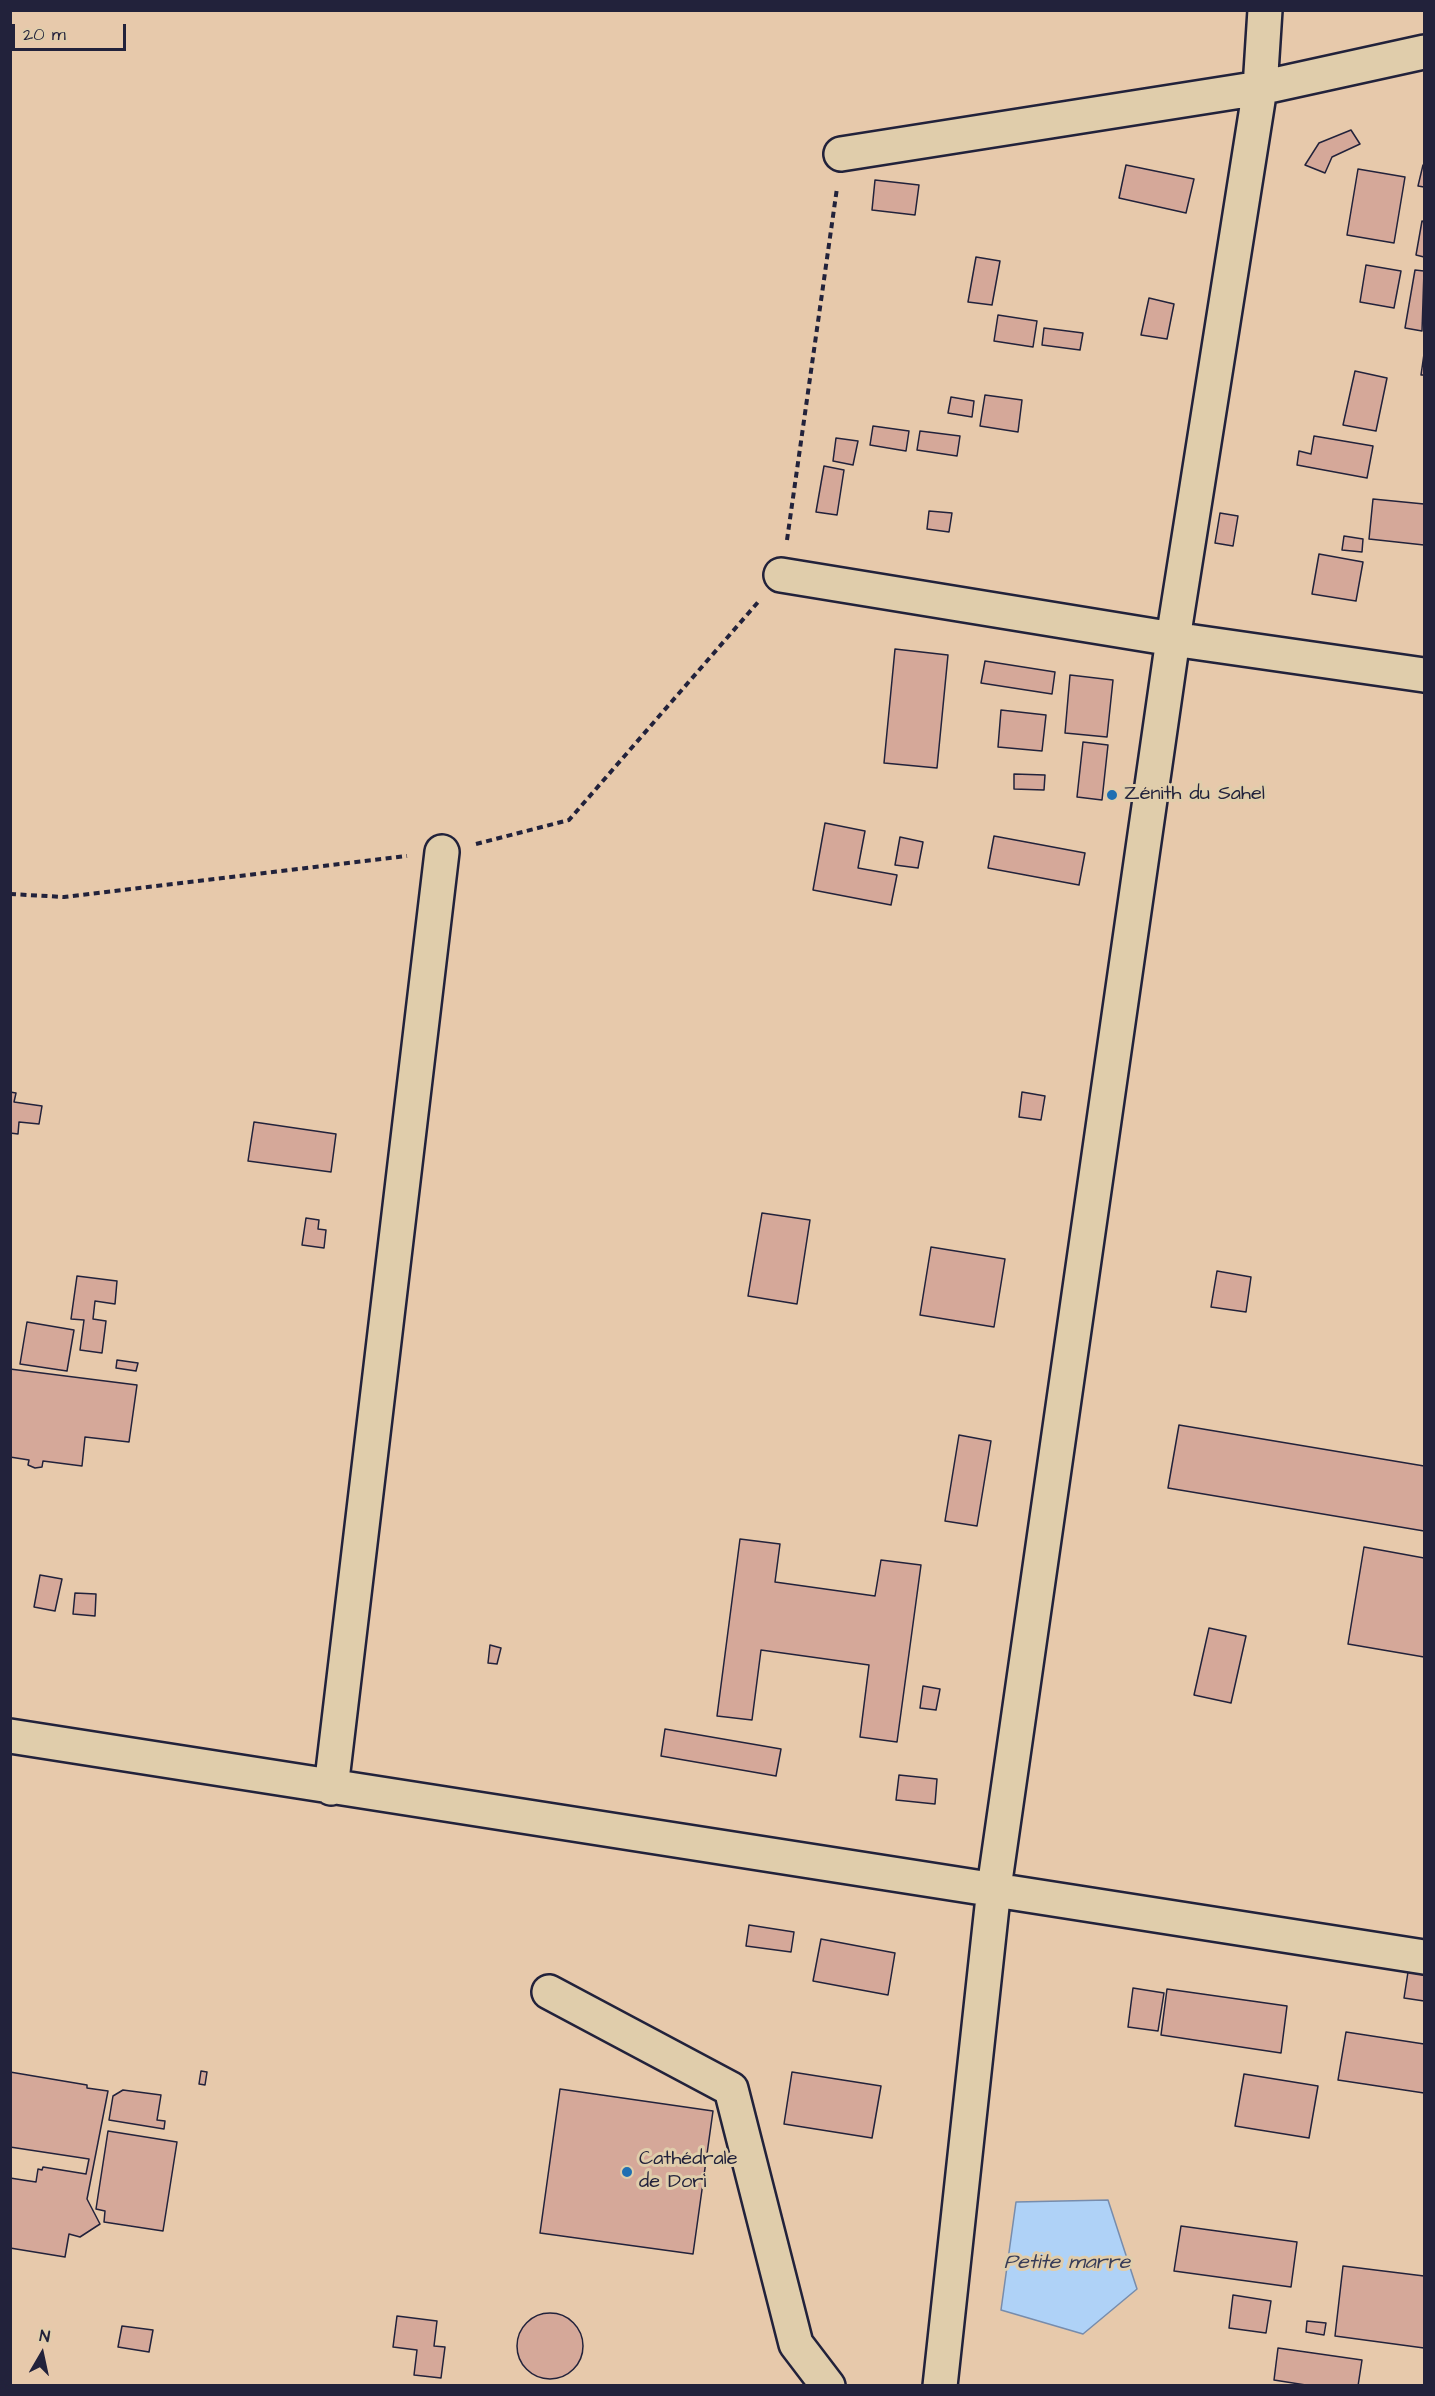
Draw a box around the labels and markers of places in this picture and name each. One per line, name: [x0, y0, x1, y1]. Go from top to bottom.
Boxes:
place label: Zénith du Sahel: [1124, 783, 1265, 807]
marker: Zénith du Sahel: [1105, 788, 1119, 802]
place label: Cathédrale de Dori: [639, 2148, 738, 2195]
marker: Cathédrale de Dori: [620, 2165, 634, 2179]

